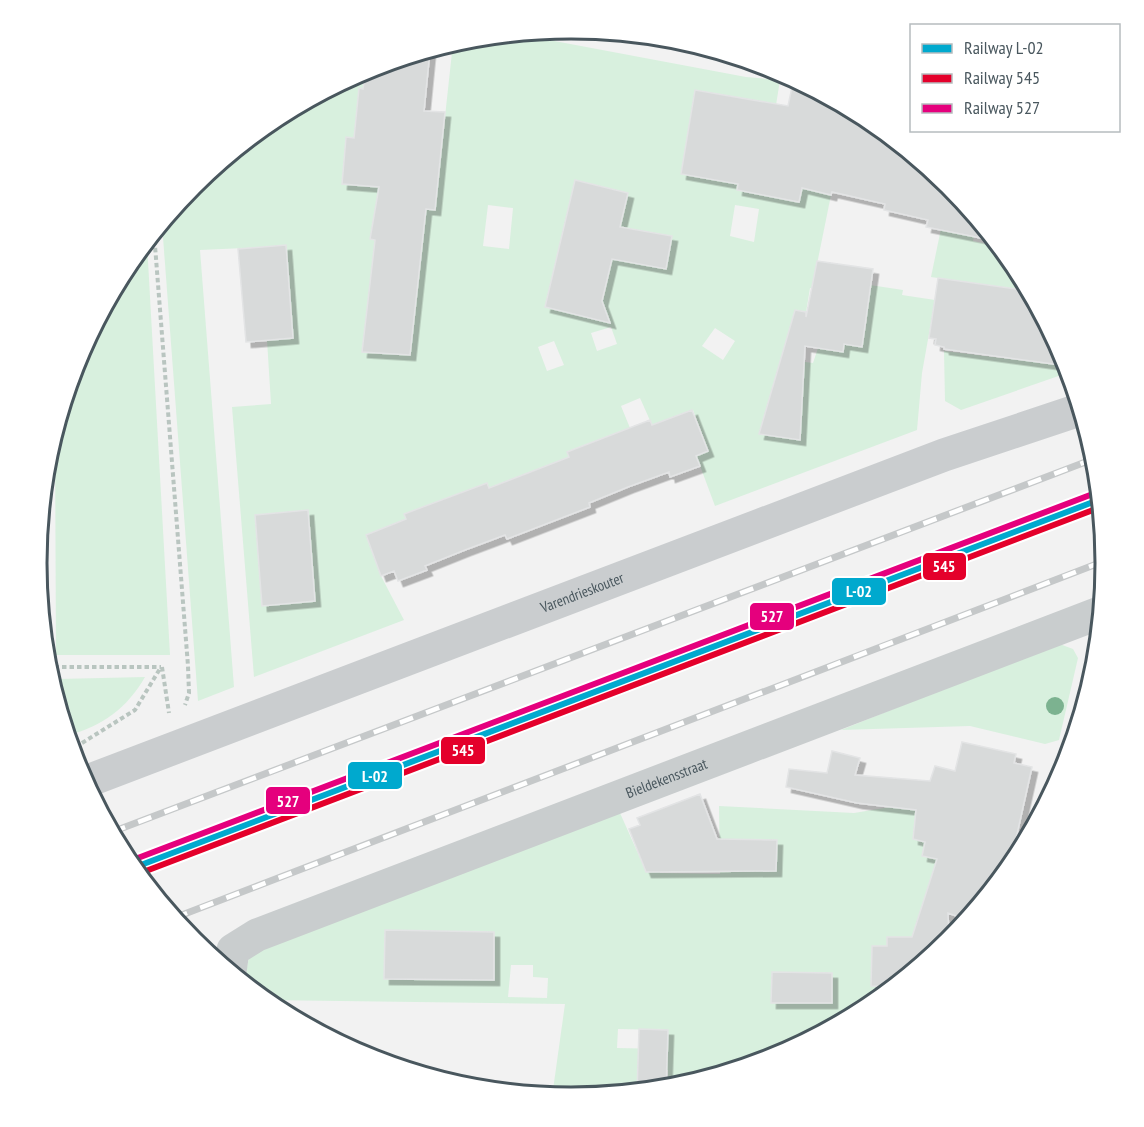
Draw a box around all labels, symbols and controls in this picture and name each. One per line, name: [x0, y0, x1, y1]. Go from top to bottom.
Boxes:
legend: [910, 24, 1120, 132]
text: Railway L-02: [964, 36, 1044, 59]
text: Railway 545: [964, 66, 1040, 89]
text: Railway 527: [964, 96, 1040, 119]
line badge: 545: [922, 552, 967, 581]
text: 545: [933, 556, 955, 576]
street label: Varendrieskouter: [537, 568, 627, 617]
line badge: L-02: [831, 577, 887, 606]
text: L-02: [846, 581, 872, 601]
line badge: 527: [749, 602, 795, 631]
text: 527: [761, 606, 783, 626]
line badge: 545: [440, 736, 486, 765]
text: 545: [452, 740, 474, 760]
street label: Bieldekensstraat: [623, 754, 710, 802]
line badge: L-02: [347, 761, 403, 790]
text: L-02: [362, 766, 388, 786]
line badge: 527: [265, 786, 311, 815]
text: 527: [277, 791, 299, 811]

